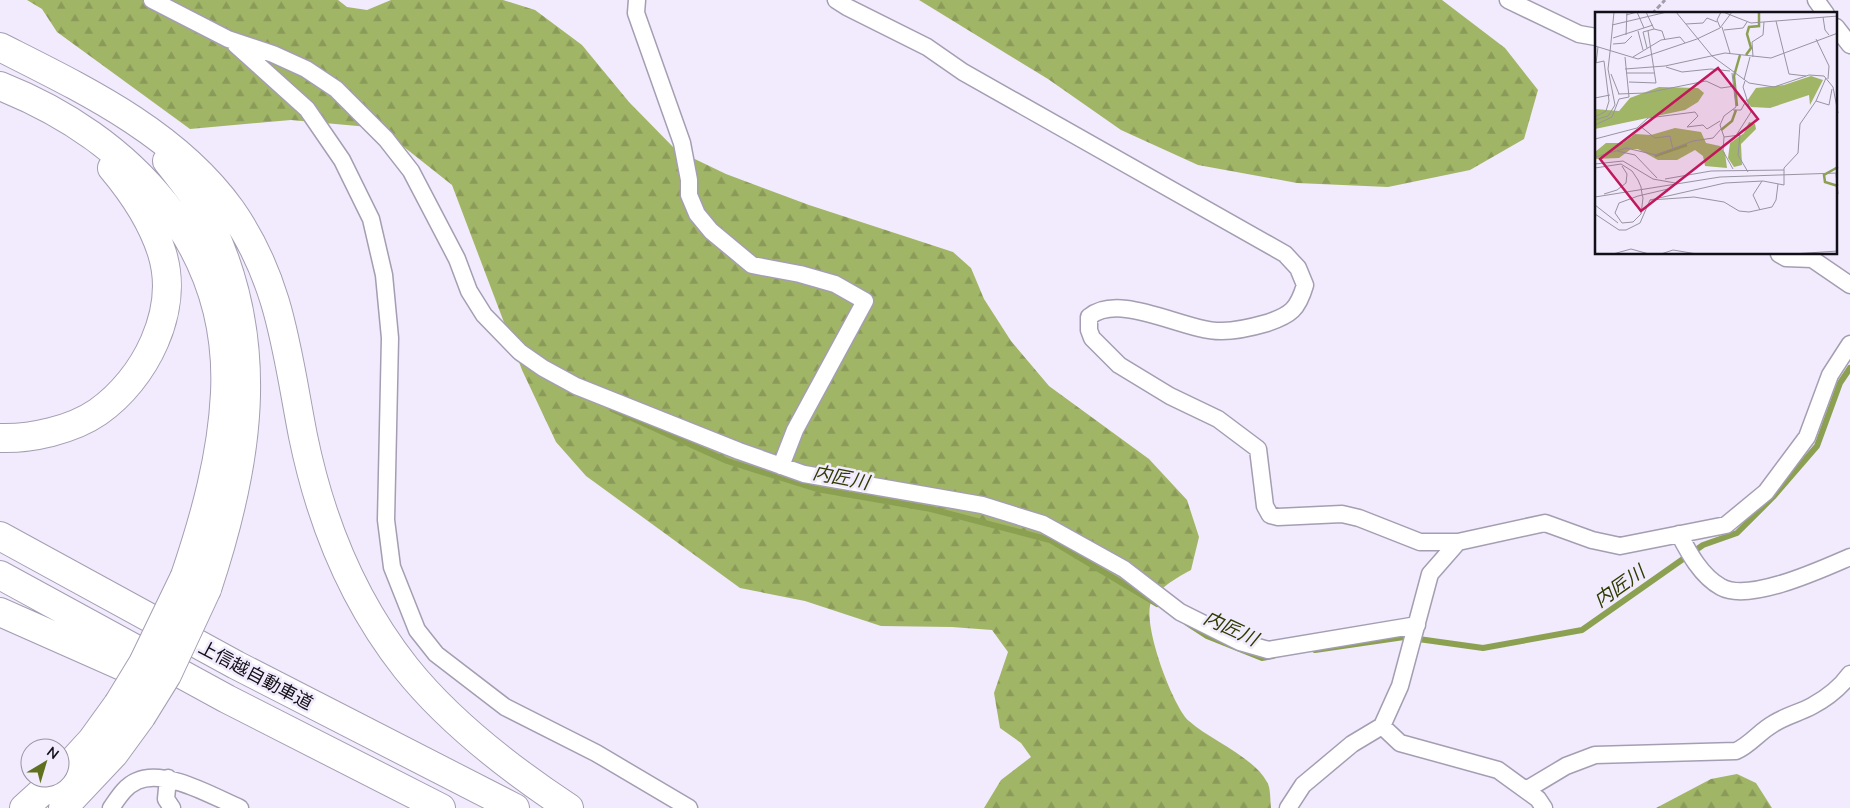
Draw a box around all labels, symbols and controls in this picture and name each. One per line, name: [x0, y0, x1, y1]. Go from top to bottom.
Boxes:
inset map: [1595, 12, 1838, 255]
water label: 内匠川: [811, 460, 873, 495]
water label: 内匠川: [1589, 559, 1651, 612]
water label: 内匠川: [1200, 605, 1264, 652]
street label: 上信越自動車道: [195, 635, 317, 715]
north arrow: [20, 738, 70, 788]
text: N: [43, 742, 63, 763]

